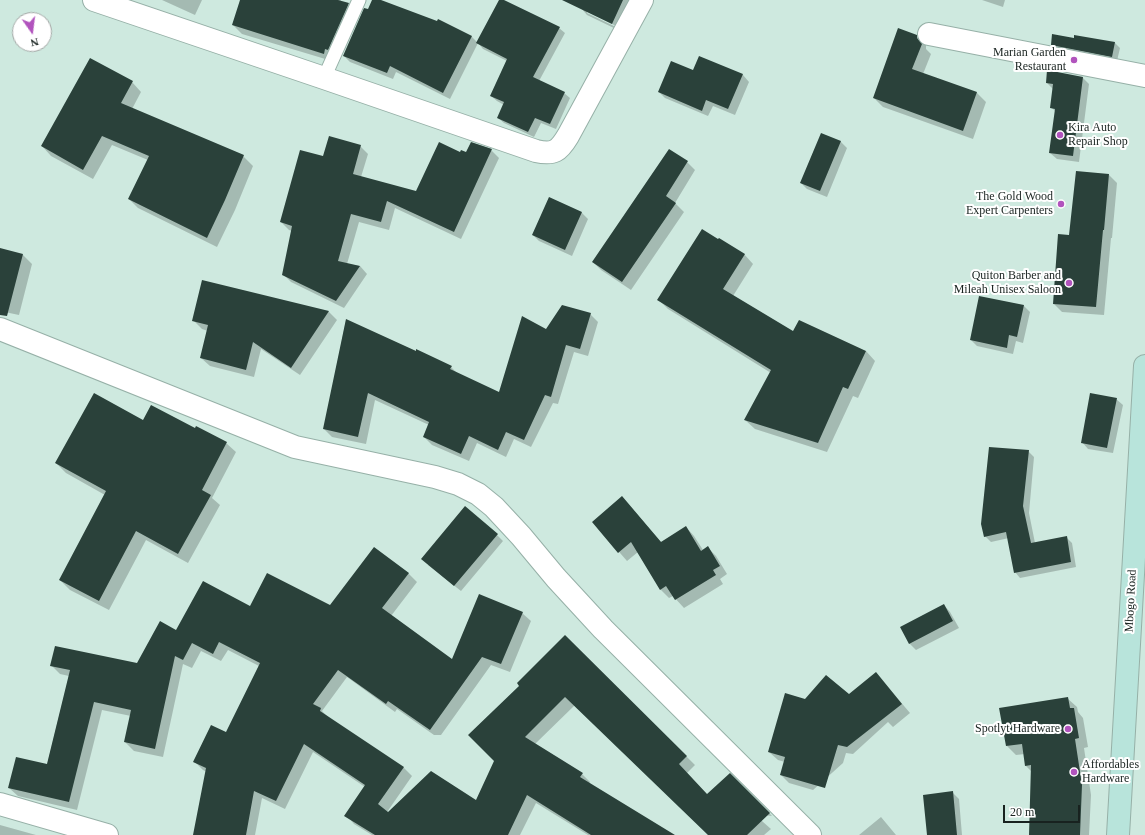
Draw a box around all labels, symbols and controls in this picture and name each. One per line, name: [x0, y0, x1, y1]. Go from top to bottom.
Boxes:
north arrow: [12, 12, 52, 52]
text: N: [29, 36, 40, 49]
place label: Marian Garden Restaurant: [993, 46, 1066, 74]
marker: Marian Garden Restaurant: [1069, 55, 1079, 65]
place label: Kira Auto Repair Shop: [1068, 121, 1128, 149]
marker: Kira Auto Repair Shop: [1055, 130, 1065, 140]
place label: The Gold Wood Expert Carpenters: [966, 190, 1053, 218]
marker: The Gold Wood Expert Carpenters: [1056, 199, 1066, 209]
place label: Quiton Barber and Mileah Unisex Saloon: [954, 269, 1061, 297]
marker: Quiton Barber and Mileah Unisex Saloon: [1064, 278, 1074, 288]
street label: Mbogo Road: [1122, 569, 1140, 633]
place label: Spotlyt Hardware: [975, 722, 1060, 736]
marker: Spotlyt Hardware: [1063, 724, 1073, 734]
place label: Affordables Hardware: [1082, 758, 1139, 786]
marker: Affordables Hardware: [1069, 767, 1079, 777]
scale bar: [1005, 797, 1082, 823]
text: 20 m: [1010, 805, 1034, 819]

